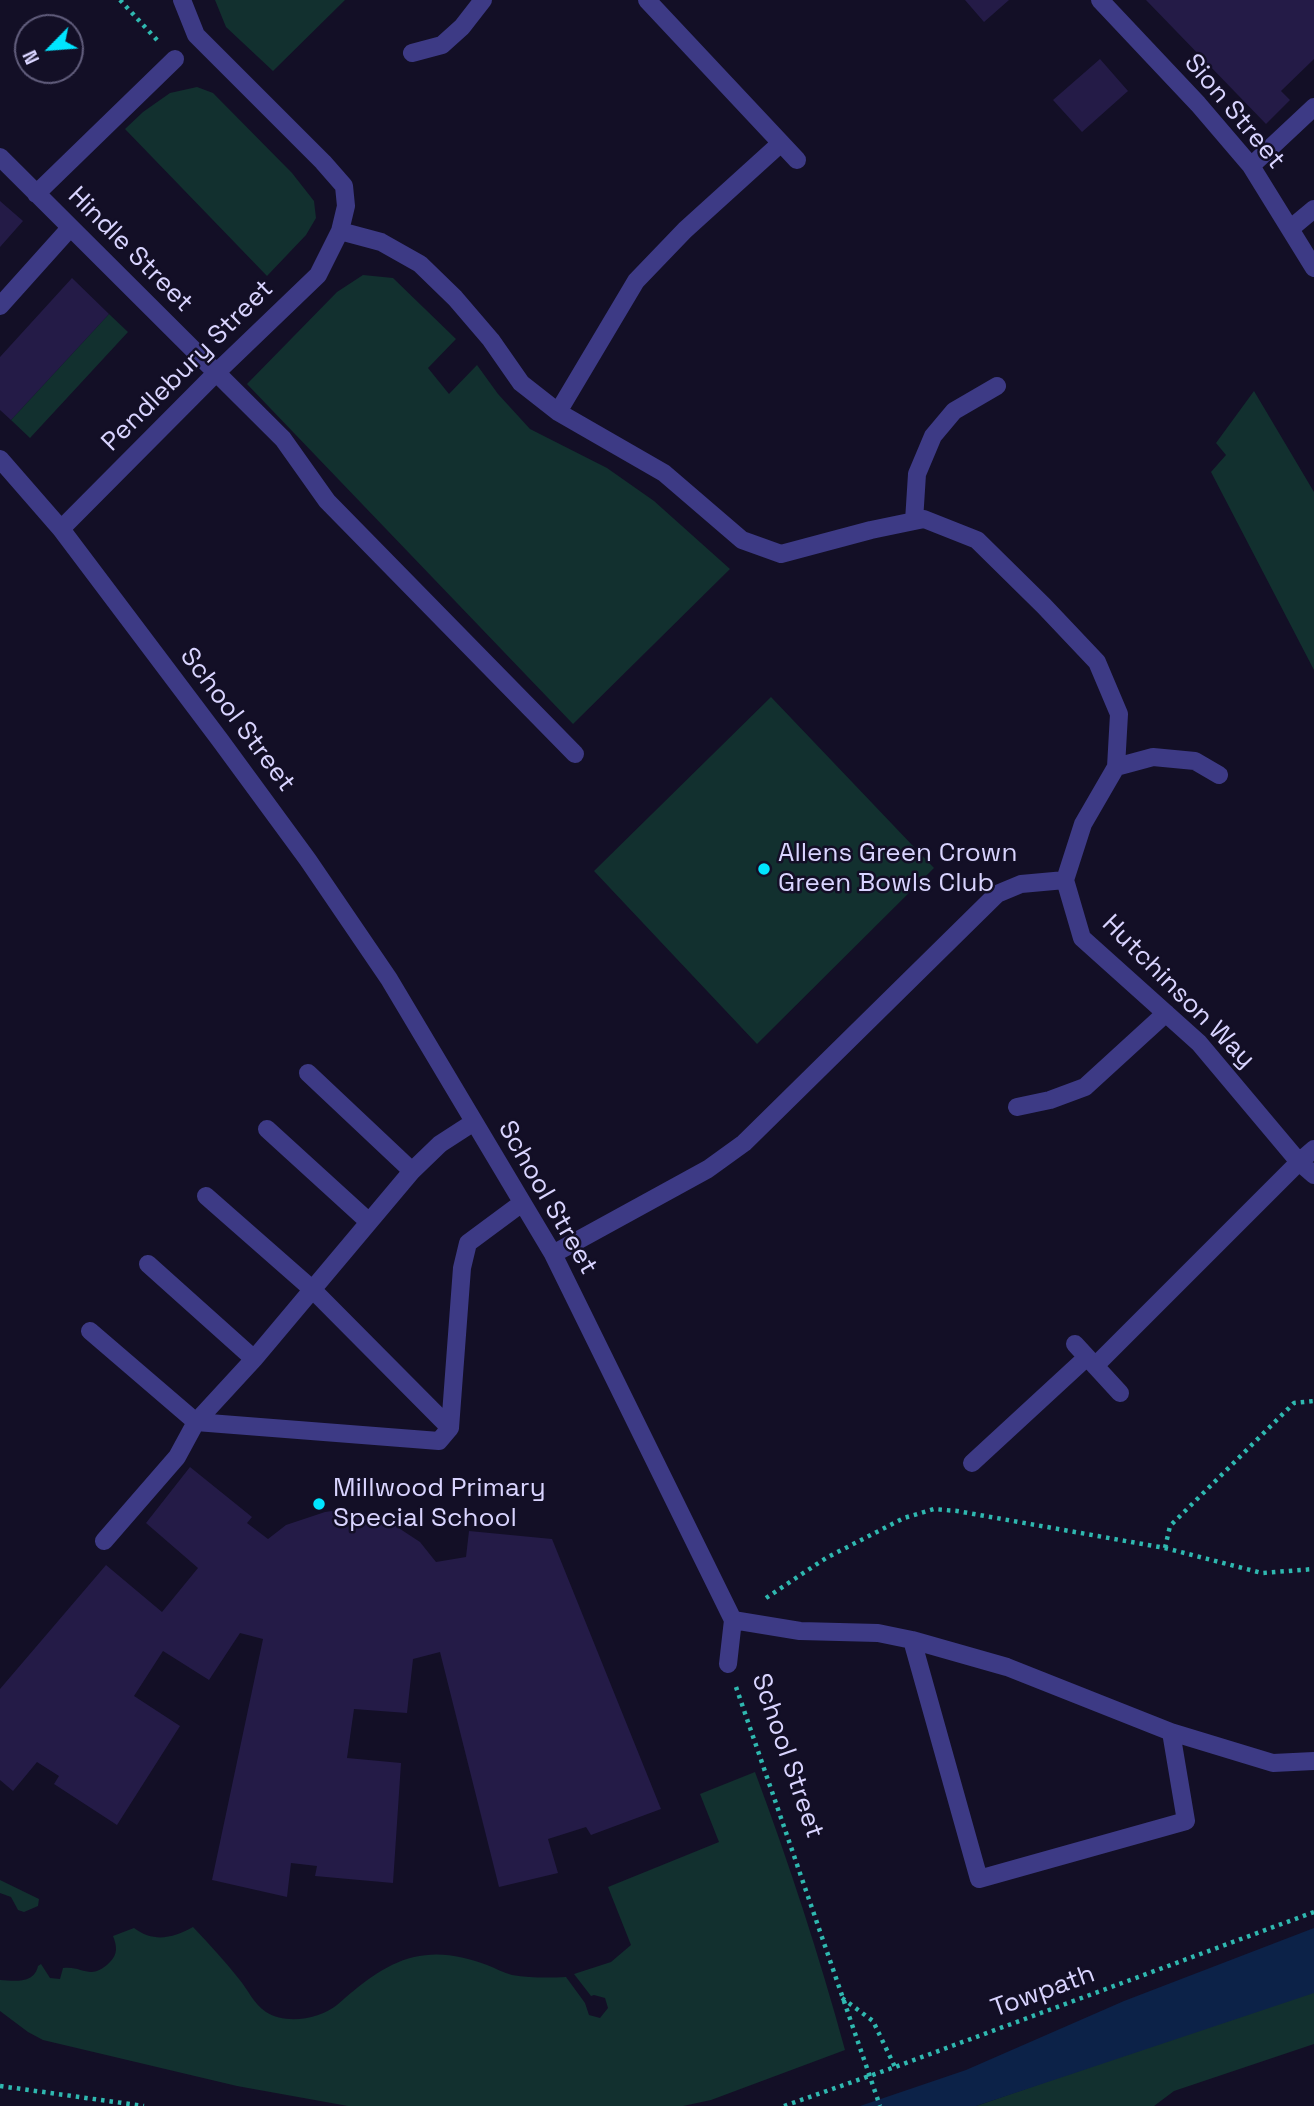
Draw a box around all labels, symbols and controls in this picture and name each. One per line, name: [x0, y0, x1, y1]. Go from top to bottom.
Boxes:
north arrow: [14, 14, 84, 84]
text: N: [17, 46, 45, 68]
street label: Sion Street: [1177, 48, 1291, 176]
street label: Hindle Street: [61, 181, 199, 319]
street label: Pendlebury Street: [96, 274, 280, 458]
street label: School Street: [173, 642, 301, 798]
place label: Allens Green Crown Green Bowls Club: [778, 838, 1017, 900]
marker: Allens Green Crown Green Bowls Club: [756, 861, 772, 877]
street label: Hutchinson Way: [1095, 909, 1261, 1075]
street label: School Street: [490, 1116, 604, 1280]
place label: Millwood Primary Special School: [333, 1473, 546, 1534]
marker: Millwood Primary Special School: [311, 1496, 327, 1512]
street label: School Street: [744, 1670, 830, 1842]
street label: Towpath: [987, 1959, 1099, 2025]

